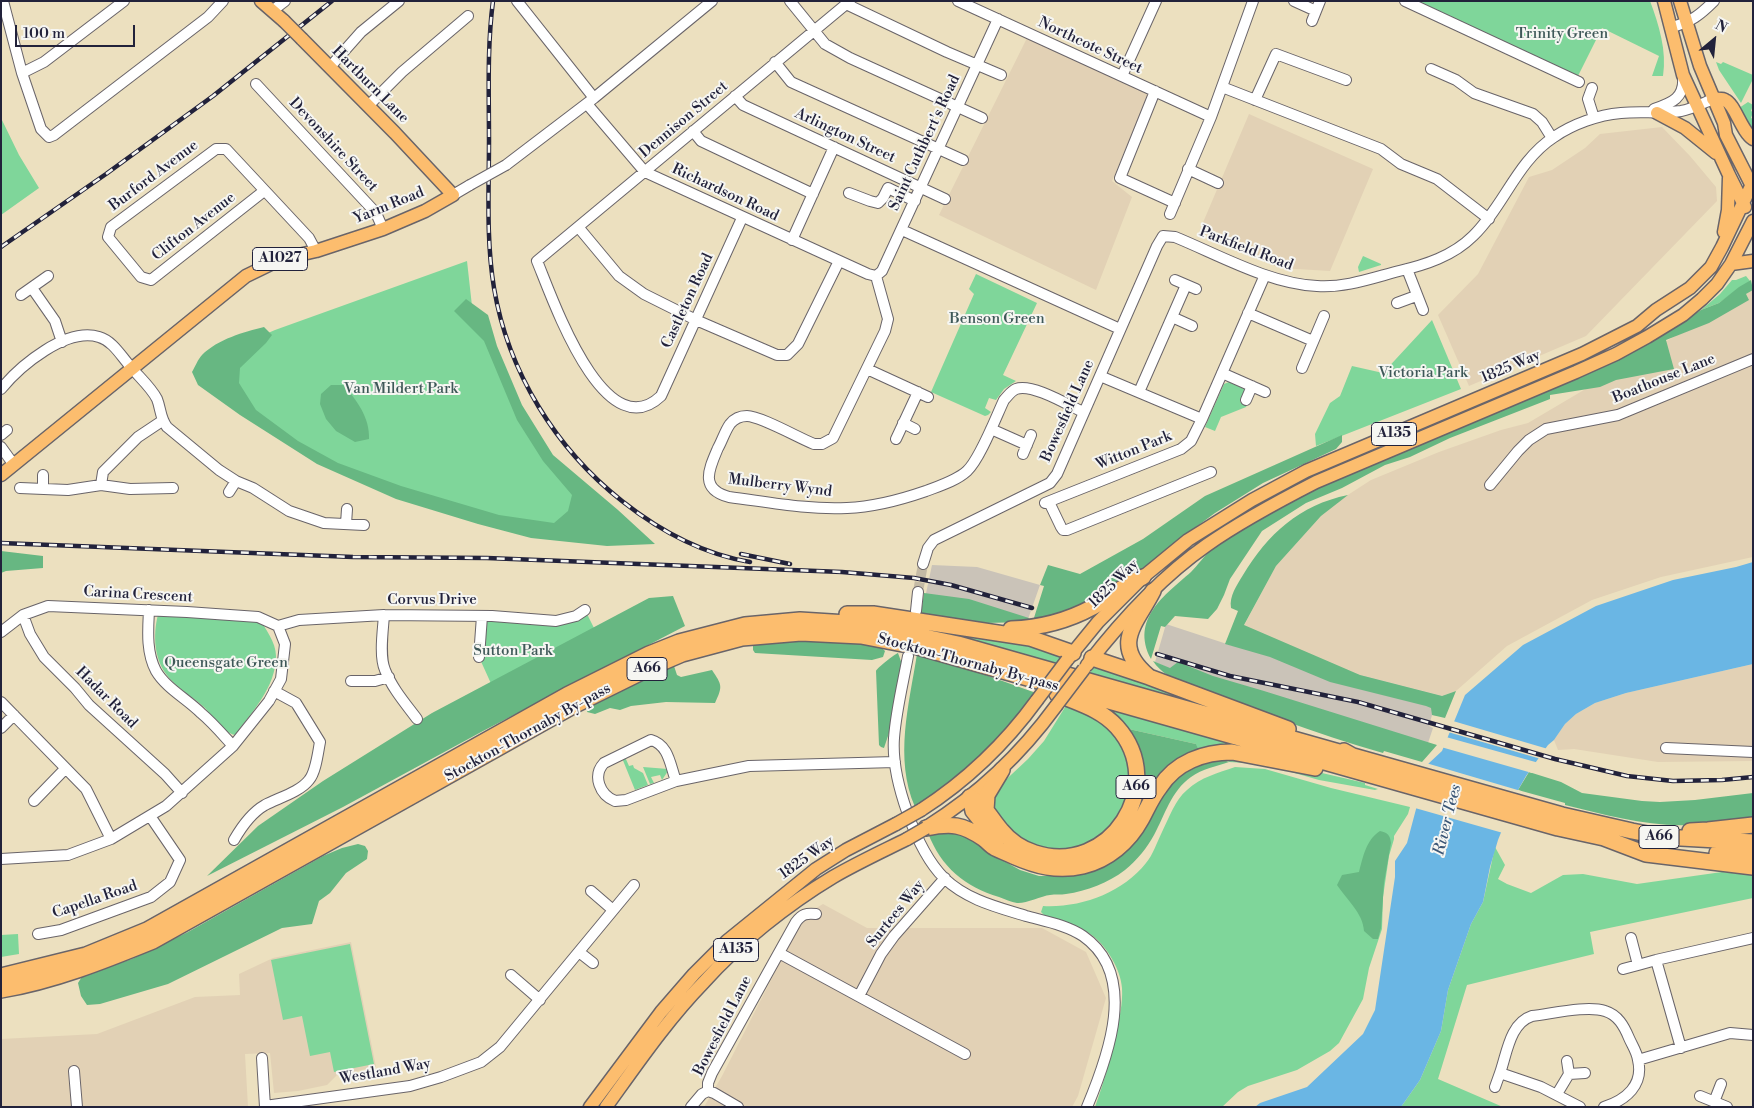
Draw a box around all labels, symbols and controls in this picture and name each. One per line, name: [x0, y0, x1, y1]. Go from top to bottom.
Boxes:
street label: Northcote Street: [1035, 14, 1145, 78]
scale bar: [18, 15, 138, 47]
north arrow: [1689, 15, 1739, 65]
text: N: [1712, 16, 1730, 37]
text: 100 m: [23, 24, 65, 43]
park label: Trinity Green: [1516, 25, 1608, 43]
street label: Hartburn Lane: [328, 43, 412, 127]
street label: Saint Cuthbert's Road: [886, 72, 964, 214]
street label: Dennison Street: [636, 78, 732, 162]
street label: Devonshire Street: [285, 94, 381, 196]
street label: Arlington Street: [792, 105, 898, 167]
street label: Burford Avenue: [106, 137, 202, 215]
street label: Richardson Road: [669, 160, 781, 226]
street label: Yarm Road: [351, 184, 427, 228]
street label: Clifton Avenue: [149, 189, 239, 265]
street label: Parkfield Road: [1197, 223, 1295, 275]
road number: A1027: [252, 248, 308, 270]
street label: Castleton Road: [658, 251, 718, 351]
park label: Benson Green: [949, 310, 1045, 328]
street label: 1825 Way: [1479, 346, 1543, 388]
street label: Boathouse Lane: [1610, 350, 1718, 408]
street label: Bowesfield Lane: [1037, 357, 1099, 465]
park label: Victoria Park: [1378, 364, 1468, 382]
park label: Van Mildert Park: [344, 380, 458, 398]
road number: A135: [1372, 422, 1416, 446]
street label: Witton Park: [1094, 428, 1174, 474]
street label: Mulberry Wynd: [727, 471, 833, 501]
street label: 1825 Way: [1085, 556, 1143, 612]
street label: Carina Crescent: [83, 583, 193, 607]
street label: Corvus Drive: [387, 591, 477, 609]
street label: Stockton-Thornaby By-pass: [875, 630, 1061, 696]
park label: Sutton Park: [473, 642, 553, 660]
park label: Queensgate Green: [164, 654, 288, 672]
road number: A66: [627, 658, 667, 681]
street label: Hadar Road: [71, 663, 141, 733]
street label: Stockton-Thornaby By-pass: [442, 680, 614, 786]
road number: A66: [1116, 776, 1156, 799]
water label: River Tees: [1430, 783, 1466, 857]
road number: A66: [1639, 826, 1679, 849]
street label: 1825 Way: [776, 833, 838, 883]
street label: Capella Road: [50, 877, 140, 923]
street label: Surtees Way: [863, 877, 929, 951]
road number: A135: [714, 938, 758, 962]
street label: Bowesfield Lane: [690, 973, 756, 1079]
street label: Westland Way: [338, 1055, 432, 1089]

